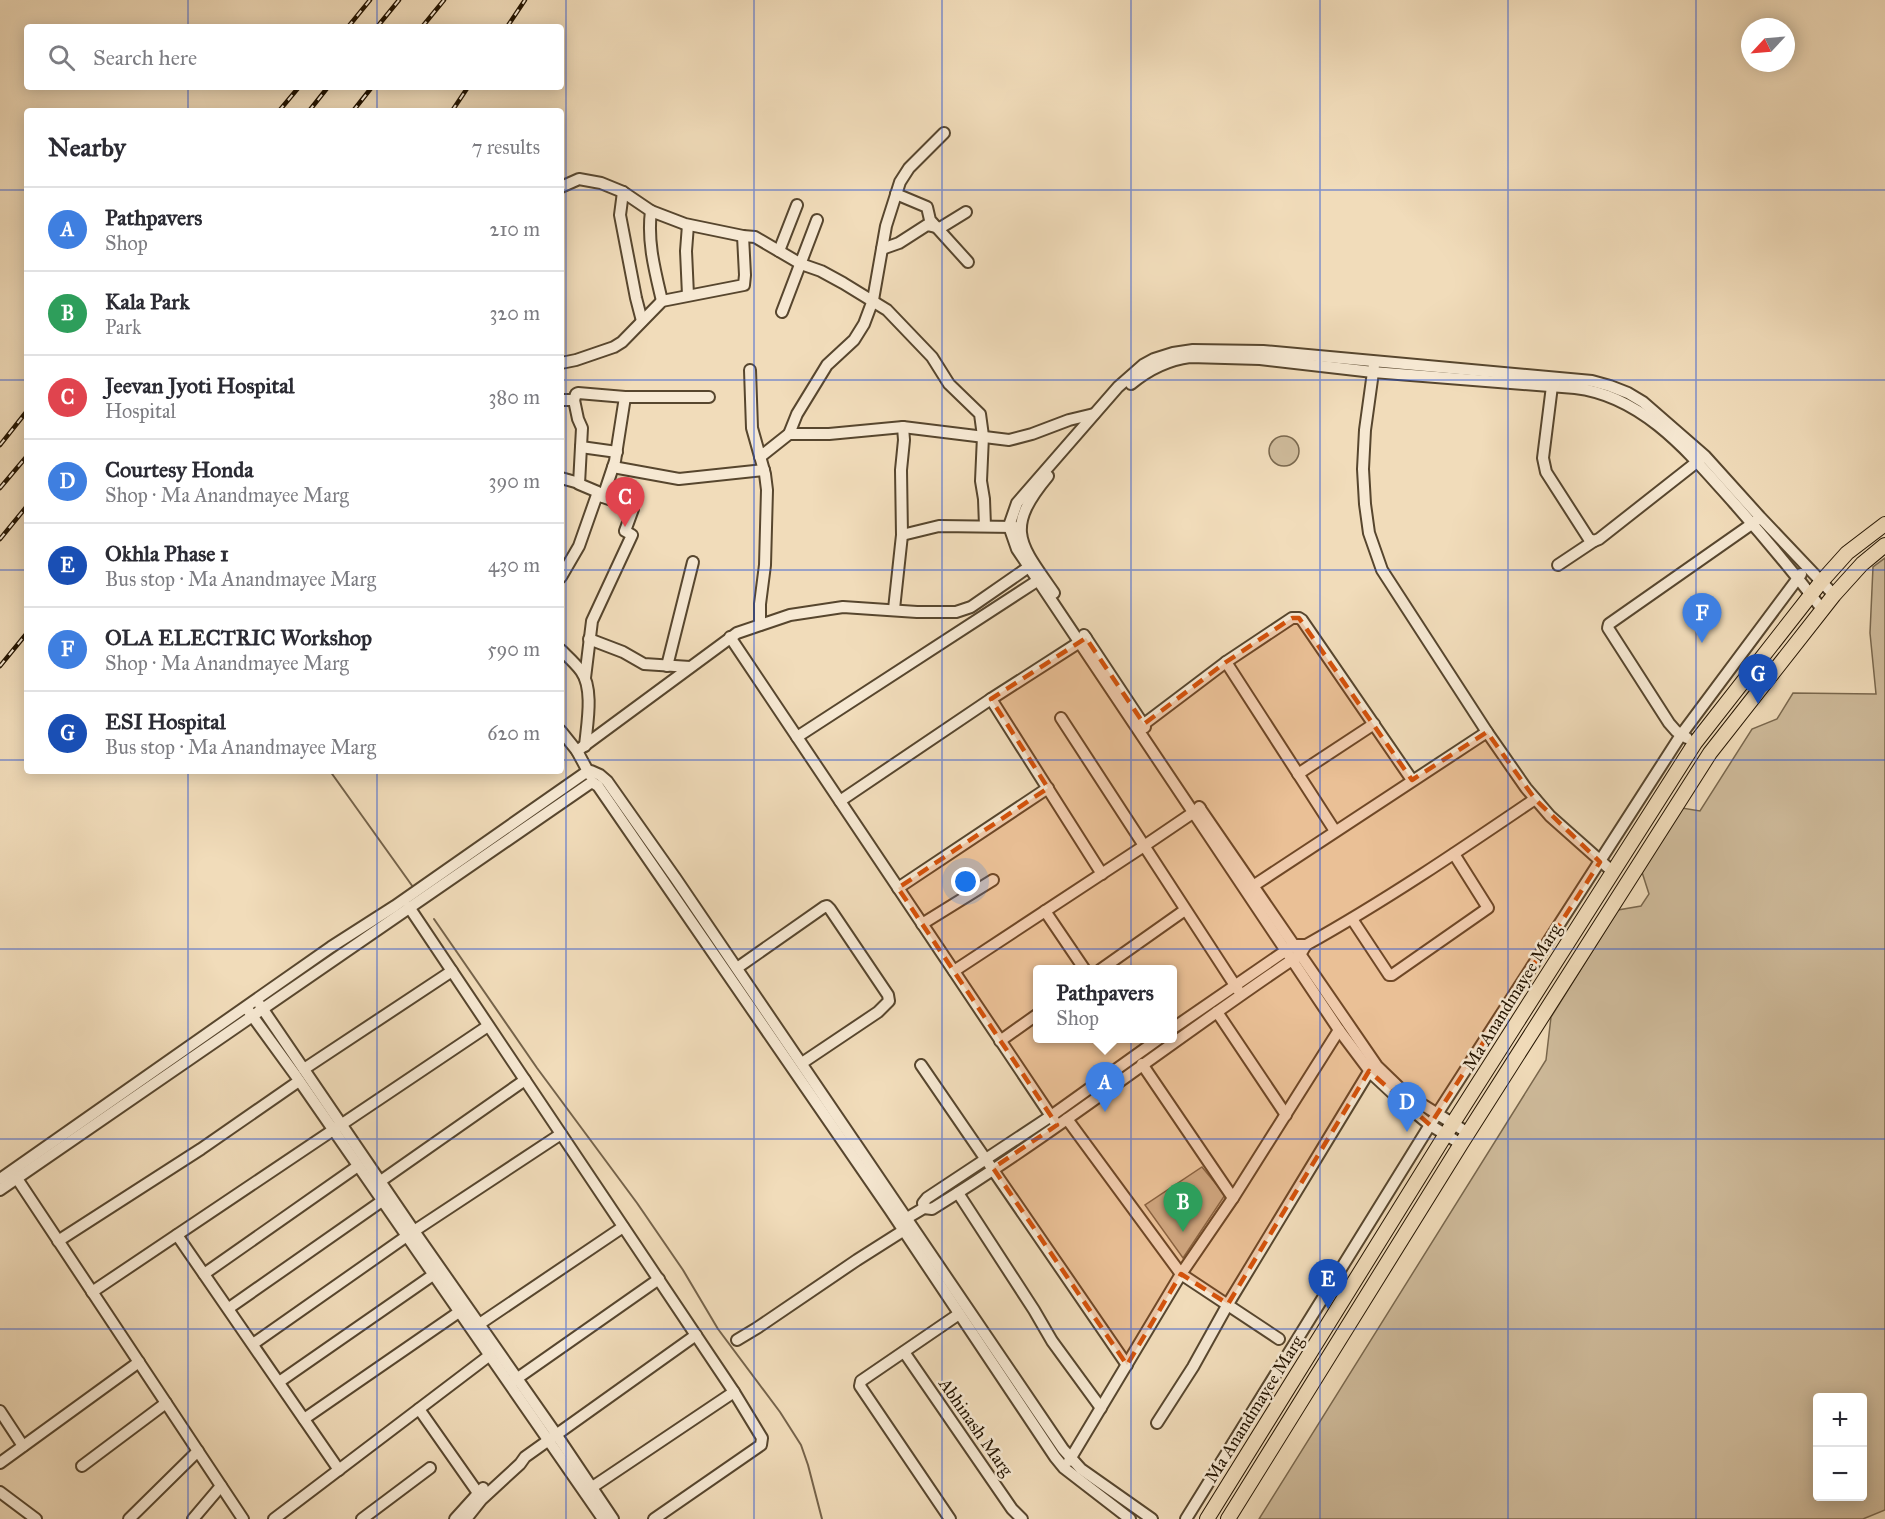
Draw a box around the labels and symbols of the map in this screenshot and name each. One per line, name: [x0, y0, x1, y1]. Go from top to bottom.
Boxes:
north arrow: [1741, 18, 1795, 72]
pin: C: [606, 478, 644, 527]
pin: F: [1682, 594, 1722, 643]
pin: G: [1738, 654, 1778, 704]
your location: [951, 867, 980, 896]
street label: Ma Anandmayee Marg: [1458, 919, 1567, 1075]
pin: A: [1086, 1062, 1124, 1112]
pin: D: [1388, 1082, 1426, 1132]
pin: B: [1164, 1182, 1202, 1232]
pin: E: [1308, 1260, 1348, 1309]
street label: Ma Anandmayee Marg: [1200, 1331, 1309, 1487]
street label: Abhinash Marg: [933, 1373, 1018, 1481]

